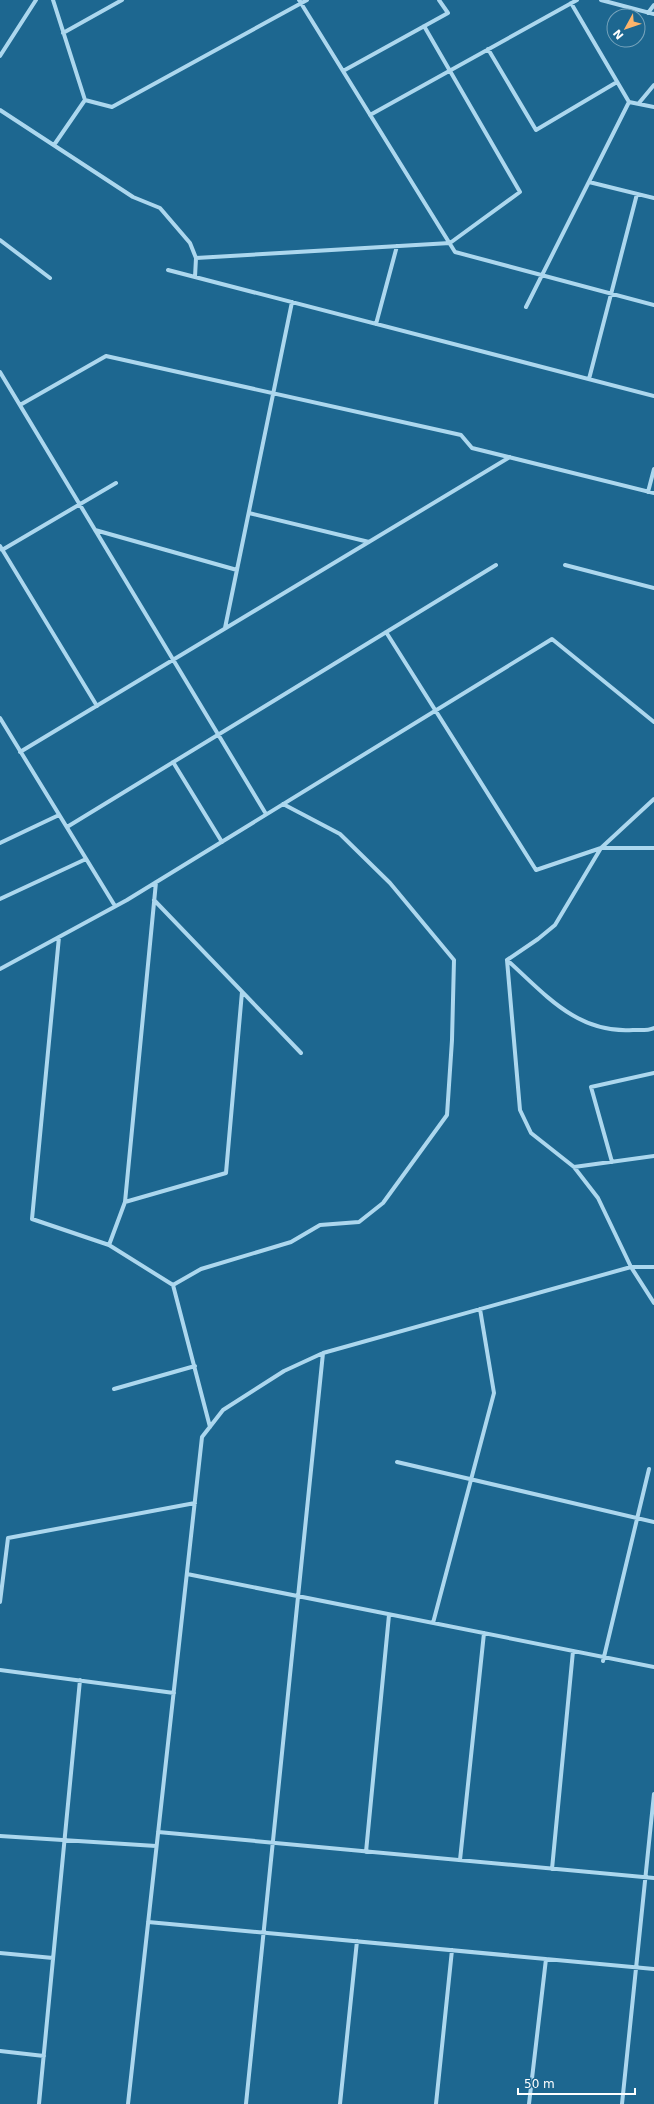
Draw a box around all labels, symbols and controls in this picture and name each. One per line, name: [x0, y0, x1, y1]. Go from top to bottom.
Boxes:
north arrow: [606, 8, 646, 48]
text: N: [611, 26, 627, 42]
scale bar: [518, 2070, 635, 2096]
text: 50 m: [524, 2077, 555, 2091]

